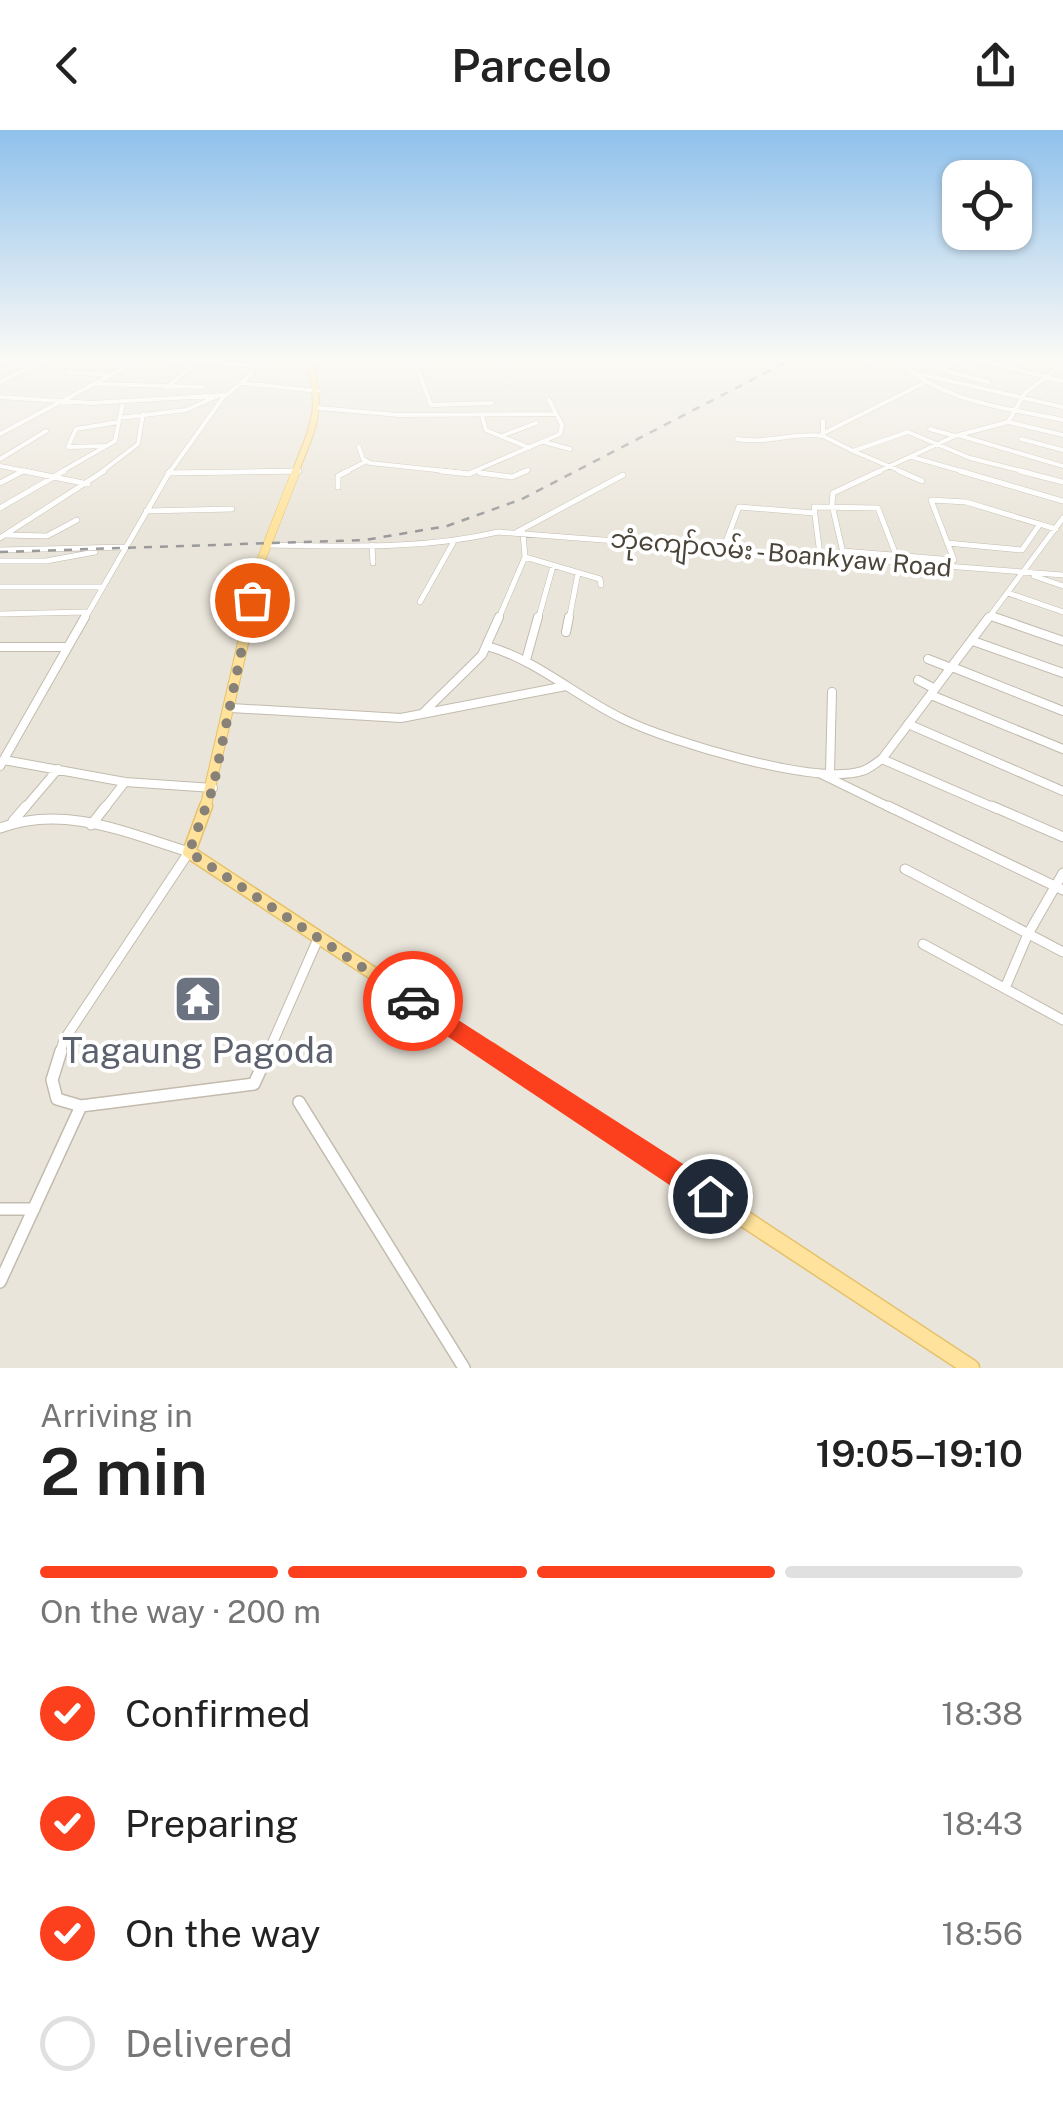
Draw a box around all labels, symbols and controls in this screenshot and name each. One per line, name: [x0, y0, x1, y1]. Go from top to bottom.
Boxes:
icon: back: [40, 38, 95, 93]
icon: share: [968, 38, 1023, 93]
text: Parcelo: [451, 39, 612, 92]
map controls: [942, 160, 1032, 250]
button: locate: [942, 160, 1032, 250]
street label: ဘုံကျော်လမ်း - Boankyaw Road: [609, 521, 953, 589]
pin: [210, 558, 295, 643]
icon: bag: [225, 573, 280, 628]
courier: [363, 951, 463, 1051]
temple icon: Tagaung Pagoda: [172, 973, 224, 1025]
icon: car: [386, 974, 441, 1029]
place label: Tagaung Pagoda: [62, 1030, 334, 1071]
pin: [668, 1154, 753, 1239]
icon: home: [683, 1169, 738, 1224]
text: Arriving in: [40, 1397, 193, 1434]
text: 19:05–19:10: [815, 1431, 1023, 1476]
text: 2 min: [40, 1433, 208, 1510]
text: On the way · 200 m: [40, 1593, 321, 1630]
icon: check: [40, 1686, 95, 1741]
text: Confirmed: [125, 1691, 310, 1736]
text: 18:38: [941, 1695, 1023, 1732]
icon: check: [40, 1796, 95, 1851]
text: Preparing: [125, 1801, 299, 1846]
text: 18:43: [942, 1805, 1023, 1842]
icon: check: [40, 1906, 95, 1961]
text: On the way: [125, 1911, 321, 1956]
text: 18:56: [942, 1915, 1023, 1952]
text: Delivered: [125, 2021, 293, 2066]

